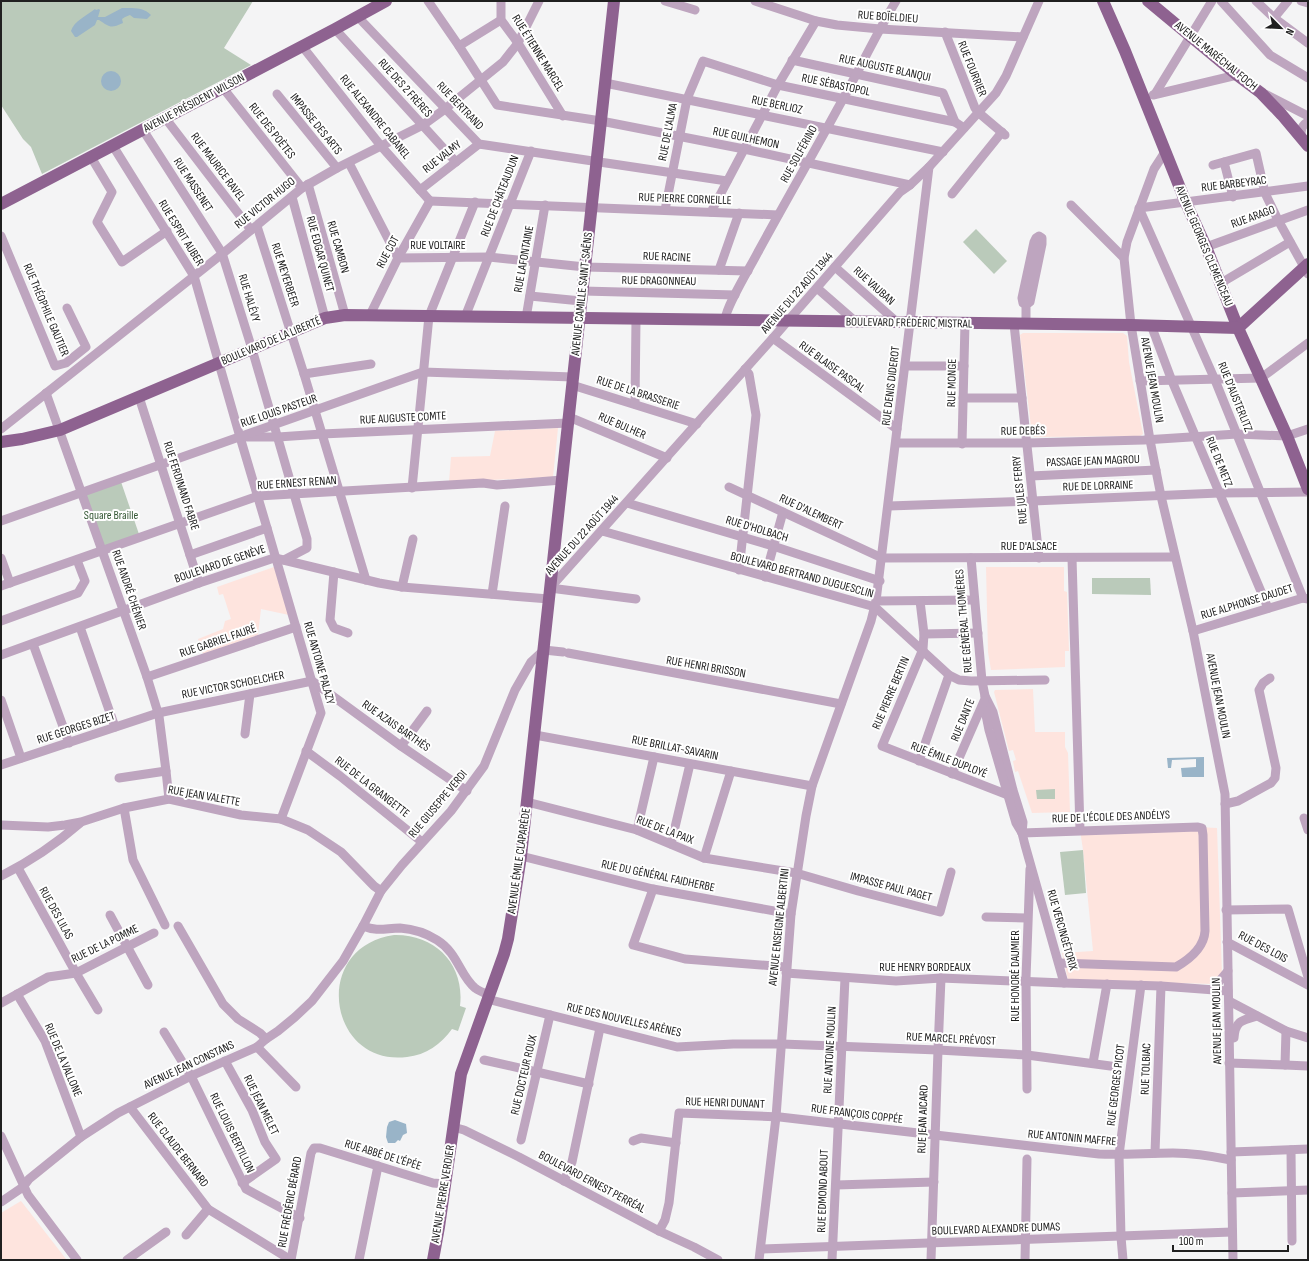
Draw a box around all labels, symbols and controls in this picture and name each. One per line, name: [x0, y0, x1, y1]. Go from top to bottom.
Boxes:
street label: RUE BOÏELDIEU: [857, 7, 919, 27]
north arrow: [1261, 8, 1301, 48]
street label: RUE ÉTIENNE MARCEL: [508, 12, 568, 95]
street label: AVENUE MARÉCHAL FOCH: [1171, 17, 1261, 94]
text: N: [1282, 27, 1297, 37]
street label: RUE FOURRIER: [954, 39, 990, 99]
street label: RUE AUGUSTE BLANQUI: [838, 51, 932, 85]
street label: RUE DES 2 FRÈRES: [375, 56, 435, 120]
street label: AVENUE PRÉSIDENT WILSON: [140, 70, 247, 137]
street label: RUE SÉBASTOPOL: [800, 70, 872, 100]
street label: RUE ALEXANDRE CABANEL: [336, 72, 414, 163]
street label: RUE BERTRAND: [433, 79, 487, 133]
street label: IMPASSE DES ARTS: [287, 90, 345, 158]
street label: RUE BERLIOZ: [750, 92, 804, 118]
street label: RUE DES POÈTES: [245, 100, 299, 162]
street label: RUE DE L'ALMA: [655, 101, 681, 162]
street label: RUE SOLFÉRINO: [777, 123, 821, 185]
street label: RUE GUILHEMON: [712, 124, 780, 152]
street label: RUE MAURICE RAVEL: [187, 130, 249, 205]
street label: RUE VALMY: [420, 137, 464, 177]
street label: RUE DE CHÂTEAUDUN: [478, 153, 522, 239]
street label: RUE MASSENET: [170, 155, 216, 215]
street label: RUE BARBEYRAC: [1200, 173, 1268, 195]
street label: RUE VICTOR HUGO: [232, 174, 298, 232]
street label: AVENUE GEORGES CLEMENCEAU: [1171, 183, 1236, 308]
street label: RUE PIERRE CORNEILLE: [638, 190, 732, 208]
street label: RUE ESPRIT AUBER: [155, 197, 207, 269]
street label: RUE ARAGO: [1229, 202, 1277, 232]
street label: RUE EDGAR QUINET: [303, 214, 337, 294]
street label: RUE CAMBON: [323, 219, 353, 275]
street label: RUE LAFONTAINE: [511, 224, 537, 294]
street label: AVENUE CAMILLE SAINT-SAËNS: [568, 231, 596, 358]
street label: RUE COT: [373, 233, 403, 271]
street label: RUE VOLTAIRE: [410, 238, 466, 253]
street label: RUE MEYERBEER: [268, 241, 303, 309]
street label: RUE RACINE: [643, 249, 691, 265]
street label: AVENUE DU 22 AOÛT 1944: [757, 249, 836, 338]
street label: RUE THÉOPHILE GAUTIER: [20, 261, 73, 359]
street label: RUE VAUBAN: [850, 263, 898, 309]
street label: RUE HALÉVY: [235, 272, 263, 324]
street label: RUE DRAGONNEAU: [622, 273, 697, 289]
street label: BOULEVARD DE LA LIBERTÉ: [219, 313, 323, 369]
street label: BOULEVARD FRÉDÉRIC MISTRAL: [846, 314, 973, 332]
street label: AVENUE JEAN MOULIN: [1137, 335, 1167, 424]
street label: RUE BLAISE PASCAL: [796, 338, 868, 396]
street label: RUE DENIS DIDEROT: [879, 345, 903, 427]
street label: RUE MONGE: [944, 359, 960, 407]
street label: RUE D'AUSTERLITZ: [1214, 360, 1256, 434]
street label: RUE DE LA BRASSERIE: [595, 373, 681, 414]
street label: RUE LOUIS PASTEUR: [239, 391, 320, 431]
street label: RUE AUGUSTE COMTE: [359, 408, 447, 428]
street label: RUE BULHER: [596, 409, 649, 443]
street label: RUE DEBÉS: [1001, 423, 1045, 439]
street label: RUE DE METZ: [1202, 435, 1236, 489]
street label: RUE FERDINAND FABRE: [160, 440, 202, 532]
street label: PASSAGE JEAN MAGROU: [1046, 452, 1140, 470]
street label: RUE JULES FERRY: [1009, 455, 1031, 525]
street label: RUE ERNEST RENAN: [257, 473, 337, 493]
street label: RUE DE LORRAINE: [1062, 477, 1134, 495]
street label: RUE D'ALEMBERT: [777, 491, 845, 533]
street label: AVENUE DU 22 AOÛT 1944: [541, 492, 622, 579]
park label: Square Braille: [84, 508, 138, 523]
street label: RUE D'HOLBACH: [724, 512, 790, 546]
street label: RUE D'ALSACE: [1001, 539, 1057, 554]
street label: BOULEVARD DE GENÈVE: [173, 541, 268, 587]
street label: RUE ANDRÉ CHÉNIER: [108, 548, 150, 632]
street label: BOULEVARD BERTRAND DUGUESCLIN: [729, 549, 875, 601]
street label: RUE GÉNÉRAL THOMIÈRES: [952, 568, 976, 674]
street label: RUE ALPHONSE DAUDET: [1199, 581, 1295, 623]
street label: RUE ANTOINE PALAZY: [300, 620, 338, 706]
street label: RUE GABRIEL FAURÉ: [178, 621, 258, 661]
street label: AVENUE JEAN MOULIN: [1202, 651, 1234, 740]
street label: RUE HENRI BRISSON: [665, 653, 747, 681]
street label: RUE PIERRE BERTIN: [869, 654, 913, 732]
street label: RUE VICTOR SCHOELCHER: [180, 668, 286, 702]
street label: RUE DANTE: [948, 696, 978, 744]
street label: RUE AZAIS BARTHÈS: [359, 697, 433, 755]
street label: RUE GEORGES BIZET: [35, 708, 117, 748]
street label: RUE BRILLAT-SAVARIN: [630, 732, 720, 764]
street label: RUE ÉMILE DUPLOYÉ: [909, 739, 989, 782]
street label: RUE DE LA GRANGETTE: [332, 753, 413, 821]
street label: RUE GIUSEPPE VERDI: [405, 767, 471, 841]
street label: RUE JEAN VALETTE: [167, 782, 241, 810]
street label: AVENUE ÉMILE CLAPARÈDE: [504, 807, 534, 916]
street label: RUE DE L'ÉCOLE DES ANDÉLYS: [1052, 807, 1170, 827]
street label: RUE DE LA PAIX: [634, 812, 697, 848]
street label: RUE DU GÉNÉRAL FAIDHERBE: [600, 857, 716, 895]
street label: AVENUE ENSEIGNE ALBERTINI: [765, 868, 793, 987]
street label: IMPASSE PAUL PAGET: [848, 869, 934, 905]
street label: RUE DES LILAS: [35, 884, 77, 942]
street label: RUE VERCINGÉTORIX: [1043, 888, 1081, 973]
street label: RUE DE LA POMME: [69, 921, 141, 967]
street label: RUE DES LOIS: [1236, 928, 1290, 966]
street label: RUE HONORÉ DAUMIER: [1008, 930, 1023, 1022]
street label: RUE HENRY BORDEAUX: [879, 960, 972, 975]
street label: AVENUE JEAN MOULIN: [1209, 978, 1225, 1065]
street label: RUE DES NOUVELLES ARÈNES: [565, 1000, 683, 1040]
street label: RUE ANTOINE MOULIN: [820, 1006, 840, 1094]
street label: RUE DE LA VALLONE: [41, 1021, 85, 1099]
street label: RUE MARCEL PRÉVOST: [906, 1029, 996, 1049]
street label: RUE DOCTEUR ROUX: [508, 1033, 541, 1116]
street label: AVENUE JEAN CONSTANS: [140, 1037, 237, 1093]
street label: RUE GEORGES PICOT: [1104, 1043, 1128, 1127]
street label: RUE TOLBIAC: [1138, 1043, 1154, 1095]
street label: RUE JEAN MELET: [240, 1072, 282, 1138]
street label: RUE JEAN AICARD: [914, 1084, 932, 1154]
street label: RUE LOUIS BERTILLON: [206, 1090, 258, 1176]
street label: RUE HENRI DUNANT: [685, 1094, 765, 1112]
street label: RUE FRANÇOIS COPPÉE: [810, 1101, 904, 1127]
street label: RUE CLAUDE BERNARD: [144, 1110, 212, 1191]
street label: RUE ANTONIN MAFFRE: [1027, 1127, 1117, 1149]
street label: RUE ABBÉ DE L'ÉPÉE: [343, 1136, 423, 1174]
street label: AVENUE PIERRE VERDIER: [428, 1143, 458, 1245]
street label: BOULEVARD ERNEST PERRÉAL: [536, 1147, 649, 1217]
street label: RUE EDMOND ABOUT: [814, 1149, 832, 1233]
street label: RUE FRÉDÉRIC BÉRARD: [275, 1155, 305, 1249]
street label: BOULEVARD ALEXANDRE DUMAS: [931, 1219, 1061, 1239]
scale bar: [1173, 1227, 1288, 1253]
text: 100 m: [1179, 1234, 1204, 1249]

